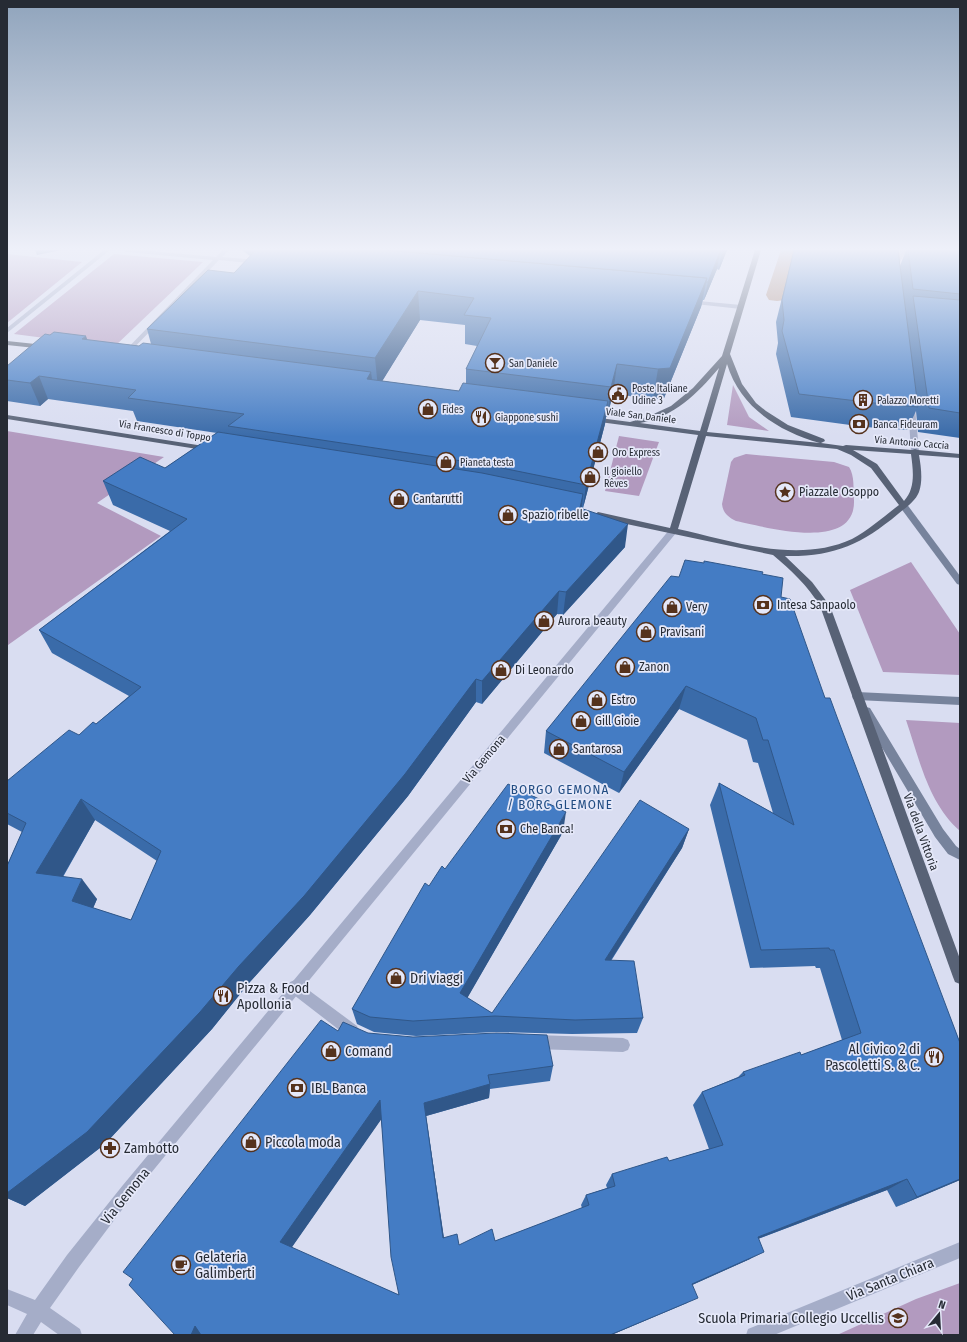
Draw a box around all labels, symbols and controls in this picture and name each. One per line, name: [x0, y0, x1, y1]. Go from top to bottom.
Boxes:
bar icon: San Daniele: [484, 352, 506, 374]
place label: San Daniele: [509, 358, 557, 370]
public building icon: Poste Italiane Udine 3: [607, 383, 629, 405]
place label: Poste Italiane Udine 3: [632, 383, 688, 407]
building icon: Palazzo Moretti: [852, 389, 874, 411]
place label: Palazzo Moretti: [877, 395, 939, 407]
shop icon: Fides: [417, 398, 439, 420]
place label: Fides: [442, 404, 463, 416]
restaurant icon: Giappone sushi: [470, 406, 492, 428]
street label: Viale San Daniele: [605, 406, 677, 426]
place label: Giappone sushi: [495, 412, 558, 424]
bank icon: Banca Fideuram: [848, 413, 870, 435]
street label: Via Francesco di Toppo: [118, 418, 212, 444]
place label: Banca Fideuram: [873, 419, 938, 431]
street label: Via Antonio Caccia: [874, 434, 950, 452]
shop icon: Oro Express: [587, 441, 609, 463]
place label: Oro Express: [612, 447, 660, 459]
shop icon: Pianeta testa: [435, 451, 457, 473]
place label: Pianeta testa: [460, 457, 514, 469]
shop icon: Il gioiello Rêves: [579, 466, 601, 488]
place label: Il gioiello Rêves: [604, 466, 642, 490]
place icon: Piazzale Osoppo: [774, 481, 796, 503]
place label: Piazzale Osoppo: [799, 485, 879, 499]
shop icon: Cantarutti: [388, 488, 410, 510]
place label: Cantarutti: [413, 492, 462, 506]
shop icon: Spazio ribelle: [497, 504, 519, 526]
place label: Spazio ribelle: [522, 508, 589, 522]
bank icon: Intesa Sanpaolo: [752, 594, 774, 616]
shop icon: Very: [661, 596, 683, 618]
place label: Intesa Sanpaolo: [777, 598, 856, 612]
place label: Very: [686, 600, 708, 614]
shop icon: Aurora beauty: [533, 610, 555, 632]
place label: Aurora beauty: [558, 614, 628, 628]
shop icon: Pravisani: [635, 621, 657, 643]
place label: Pravisani: [660, 625, 704, 639]
shop icon: Zanon: [614, 656, 636, 678]
shop icon: Di Leonardo: [490, 659, 512, 681]
place label: Zanon: [639, 660, 669, 674]
place label: Di Leonardo: [515, 663, 574, 677]
shop icon: Estro: [586, 689, 608, 711]
place label: Estro: [611, 693, 636, 707]
shop icon: Gill Gioie: [570, 710, 592, 732]
place label: Gill Gioie: [595, 714, 639, 728]
street label: Via Gemona: [460, 732, 508, 786]
shop icon: Santarosa: [548, 738, 570, 760]
place label: Santarosa: [573, 742, 622, 756]
district label: BORGO GEMONA / BORC GLEMONE: [507, 782, 613, 812]
street label: Via della Vittoria: [901, 791, 942, 873]
bank icon: Che Banca!: [495, 818, 517, 840]
place label: Che Banca!: [520, 822, 574, 836]
shop icon: Dri viaggi: [385, 967, 407, 989]
place label: Dri viaggi: [410, 970, 463, 987]
place label: Pizza & Food Apollonia: [237, 980, 309, 1013]
restaurant icon: Pizza & Food Apollonia: [212, 985, 234, 1007]
shop icon: Comand: [320, 1040, 342, 1062]
place label: Al Civico 2 di Pascoletti S. & C.: [825, 1041, 920, 1074]
place label: Comand: [345, 1043, 392, 1060]
restaurant icon: Al Civico 2 di Pascoletti S. & C.: [923, 1046, 945, 1068]
bank icon: IBL Banca: [286, 1077, 308, 1099]
place label: IBL Banca: [311, 1080, 367, 1097]
shop icon: Piccola moda: [240, 1131, 262, 1153]
place label: Piccola moda: [265, 1134, 341, 1151]
pharmacy icon: Zambotto: [99, 1137, 121, 1159]
place label: Zambotto: [124, 1140, 179, 1157]
street label: Via Gemona: [97, 1164, 154, 1228]
place label: Gelateria Galimberti: [195, 1249, 255, 1282]
cafe icon: Gelateria Galimberti: [170, 1254, 192, 1276]
street label: Via Santa Chiara: [844, 1254, 936, 1305]
north arrow: [919, 1294, 959, 1334]
text: N: [937, 1298, 947, 1312]
school or university icon: Scuola Primaria Collegio Uccellis: [887, 1307, 909, 1329]
place label: Scuola Primaria Collegio Uccellis: [698, 1310, 884, 1327]

